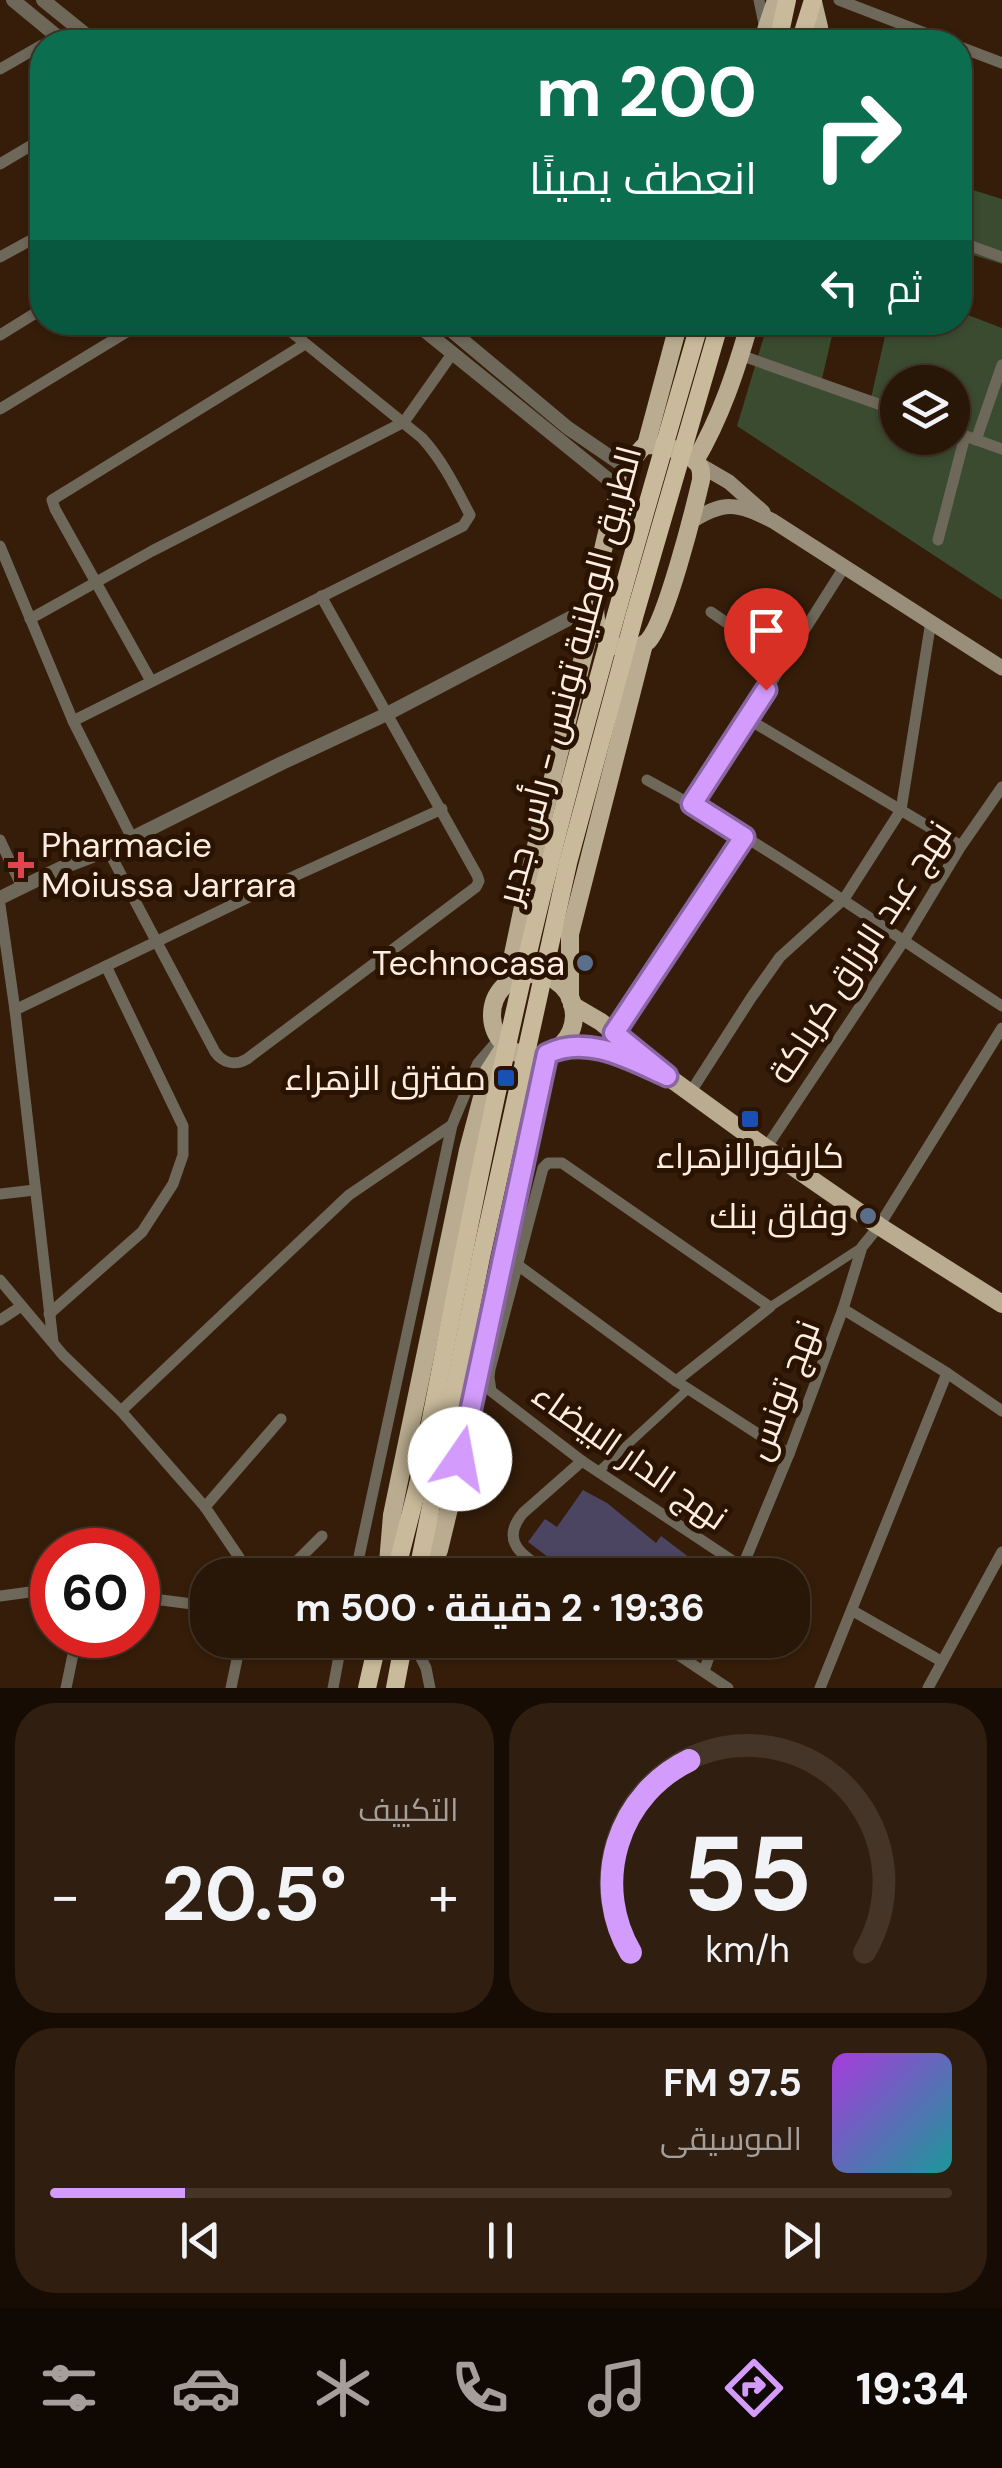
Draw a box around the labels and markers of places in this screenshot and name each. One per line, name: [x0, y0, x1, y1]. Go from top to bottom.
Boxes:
pin: [724, 588, 809, 691]
place label: Pharmacie Moiussa Jarrara: [41, 822, 297, 908]
marker: Pharmacie Moiussa Jarrara: [10, 854, 32, 876]
place label: Technocasa: [372, 940, 565, 986]
marker: Technocasa: [574, 952, 596, 974]
place label: مفترق الزهراء: [285, 1055, 486, 1101]
marker: مفترق الزهراء: [495, 1067, 517, 1089]
marker: كارفورالزهراء: [739, 1108, 761, 1130]
place label: كارفورالزهراء: [656, 1133, 844, 1179]
place label: وفاق بنك: [710, 1193, 848, 1239]
marker: وفاق بنك: [857, 1205, 879, 1227]

